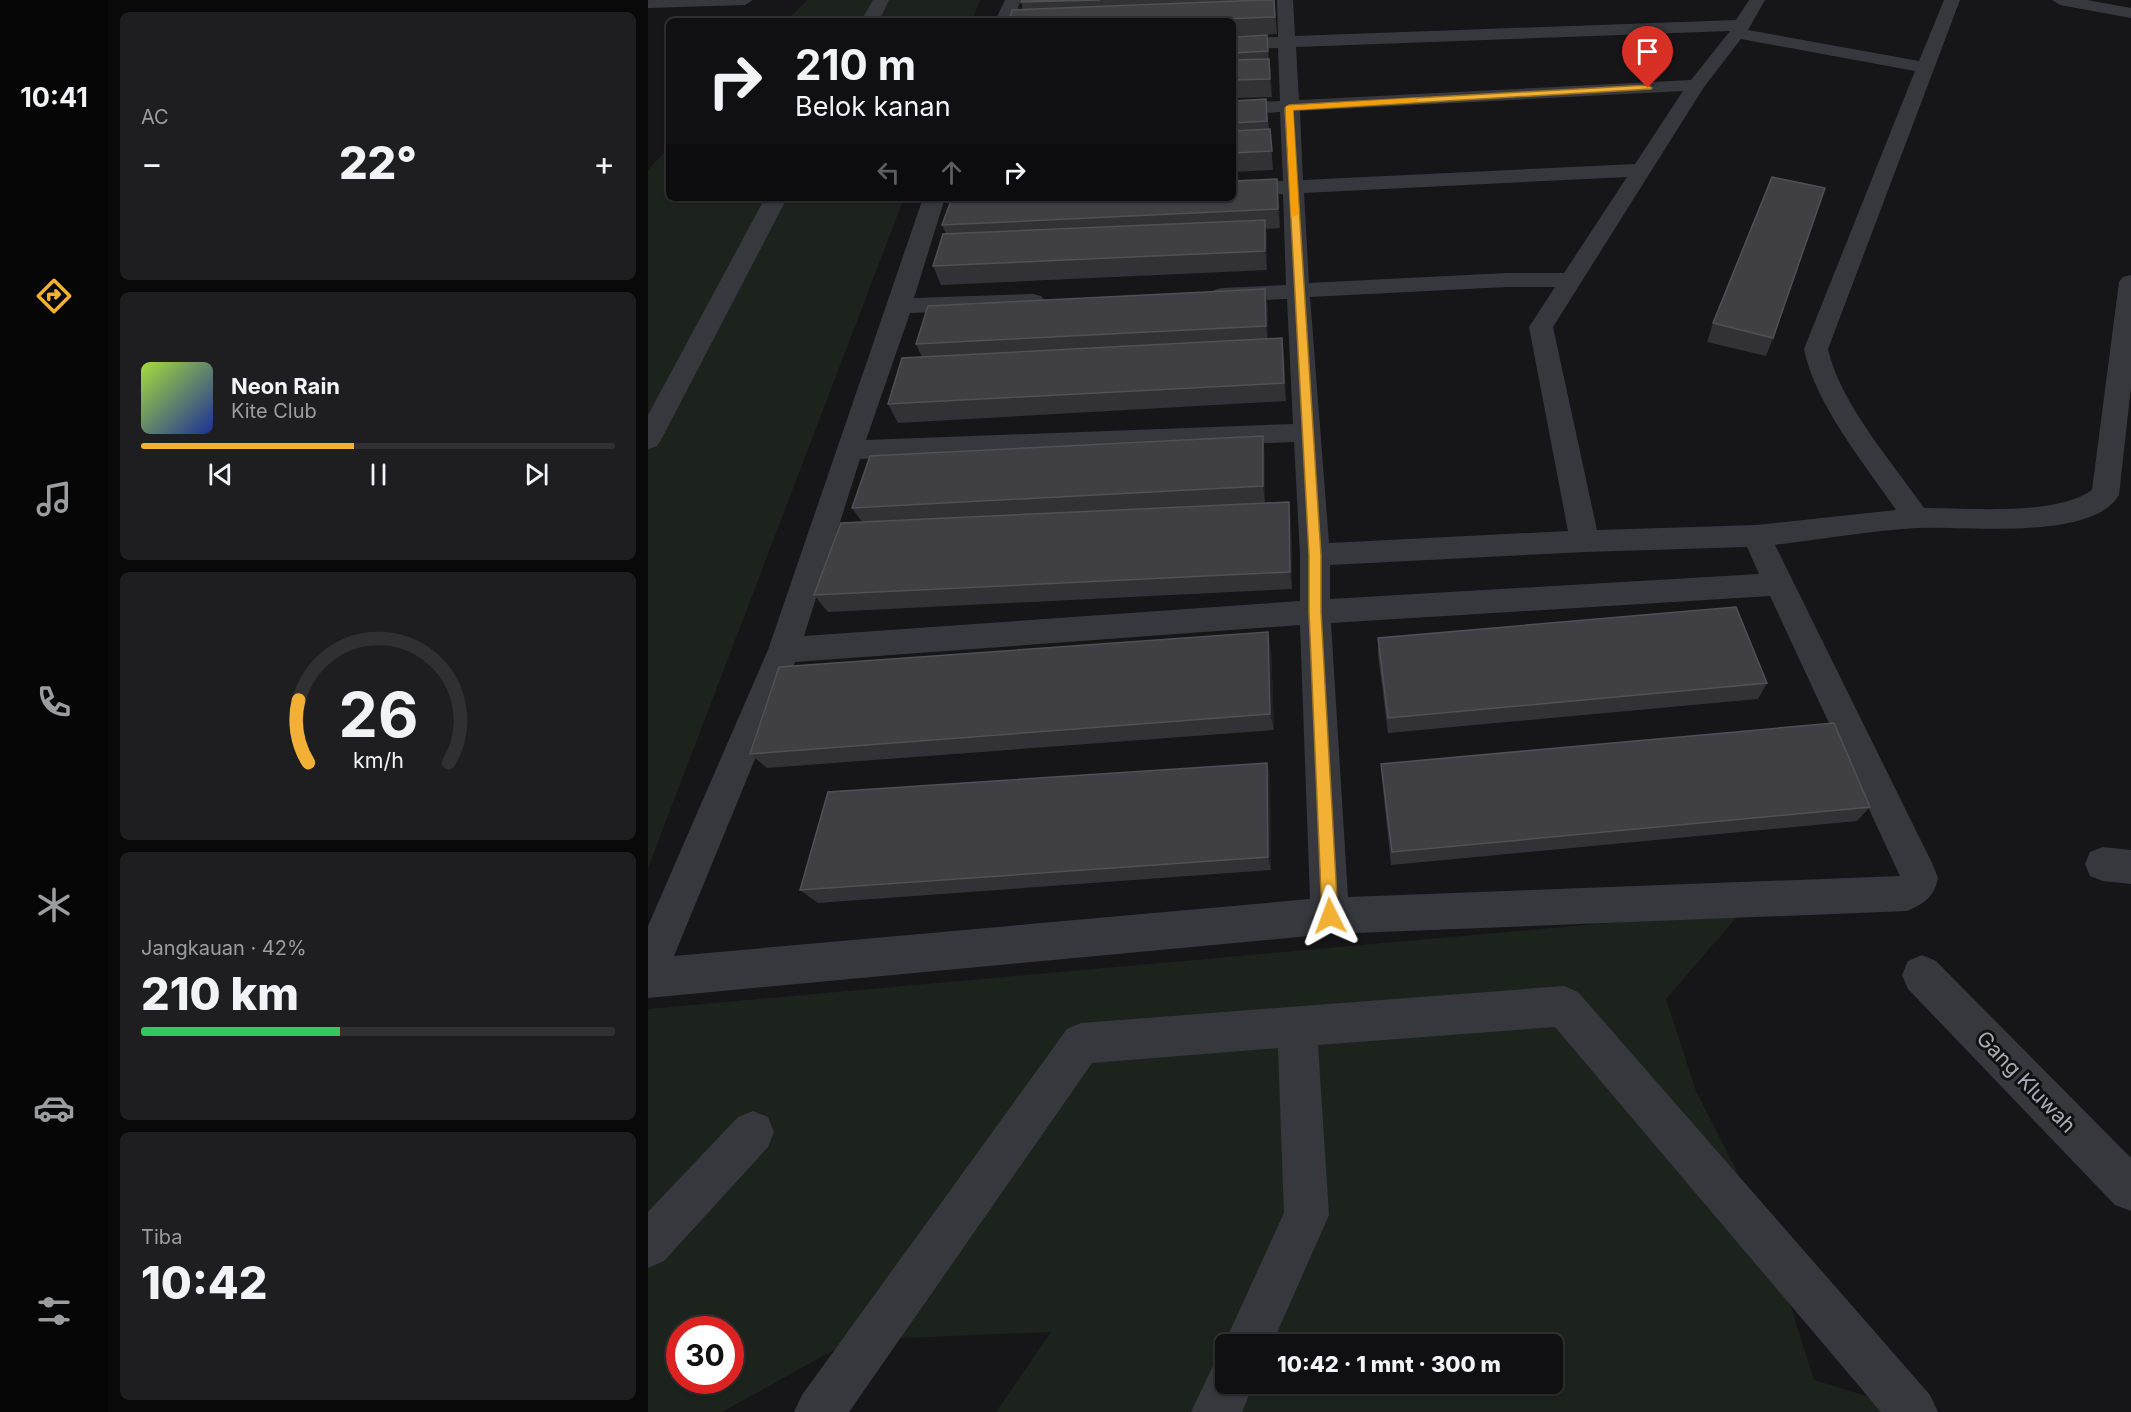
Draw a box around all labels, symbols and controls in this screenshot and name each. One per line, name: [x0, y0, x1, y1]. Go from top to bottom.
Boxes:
pin: [1622, 26, 1673, 88]
icon: arrive: [1631, 35, 1664, 68]
text: 210 m: [795, 39, 916, 90]
icon: right: [696, 42, 774, 120]
text: 10:41: [20, 81, 88, 114]
text: Belok kanan: [795, 90, 951, 123]
text: AC: [141, 105, 169, 129]
text: 22°: [339, 135, 417, 190]
text: −: [141, 143, 163, 183]
text: +: [593, 143, 615, 183]
icon: left: [872, 156, 905, 189]
icon: ahead: [935, 156, 968, 189]
icon: right: [998, 156, 1031, 189]
icon: directions: [33, 275, 75, 317]
text: Neon Rain: [231, 373, 340, 399]
text: Kite Club: [231, 399, 317, 423]
icon: previous: [204, 458, 237, 491]
icon: pause: [362, 458, 395, 491]
icon: next: [520, 458, 553, 491]
icon: music: [33, 478, 75, 520]
text: 26: [338, 677, 418, 752]
icon: phone: [33, 681, 75, 723]
text: km/h: [353, 747, 403, 773]
icon: climate: [33, 884, 75, 926]
position arrow: [1298, 884, 1362, 948]
text: Jangkauan · 42%: [141, 936, 307, 960]
text: 210 km: [141, 966, 299, 1021]
street label: Gang Kluwah: [1972, 1026, 2081, 1138]
icon: car: [33, 1087, 75, 1129]
text: Tiba: [141, 1225, 182, 1249]
text: 10:42: [141, 1255, 268, 1310]
icon: filters: [33, 1290, 75, 1332]
speed limit sign: 30: [666, 1316, 744, 1394]
text: 10:42 · 1 mnt · 300 m: [1277, 1351, 1501, 1377]

